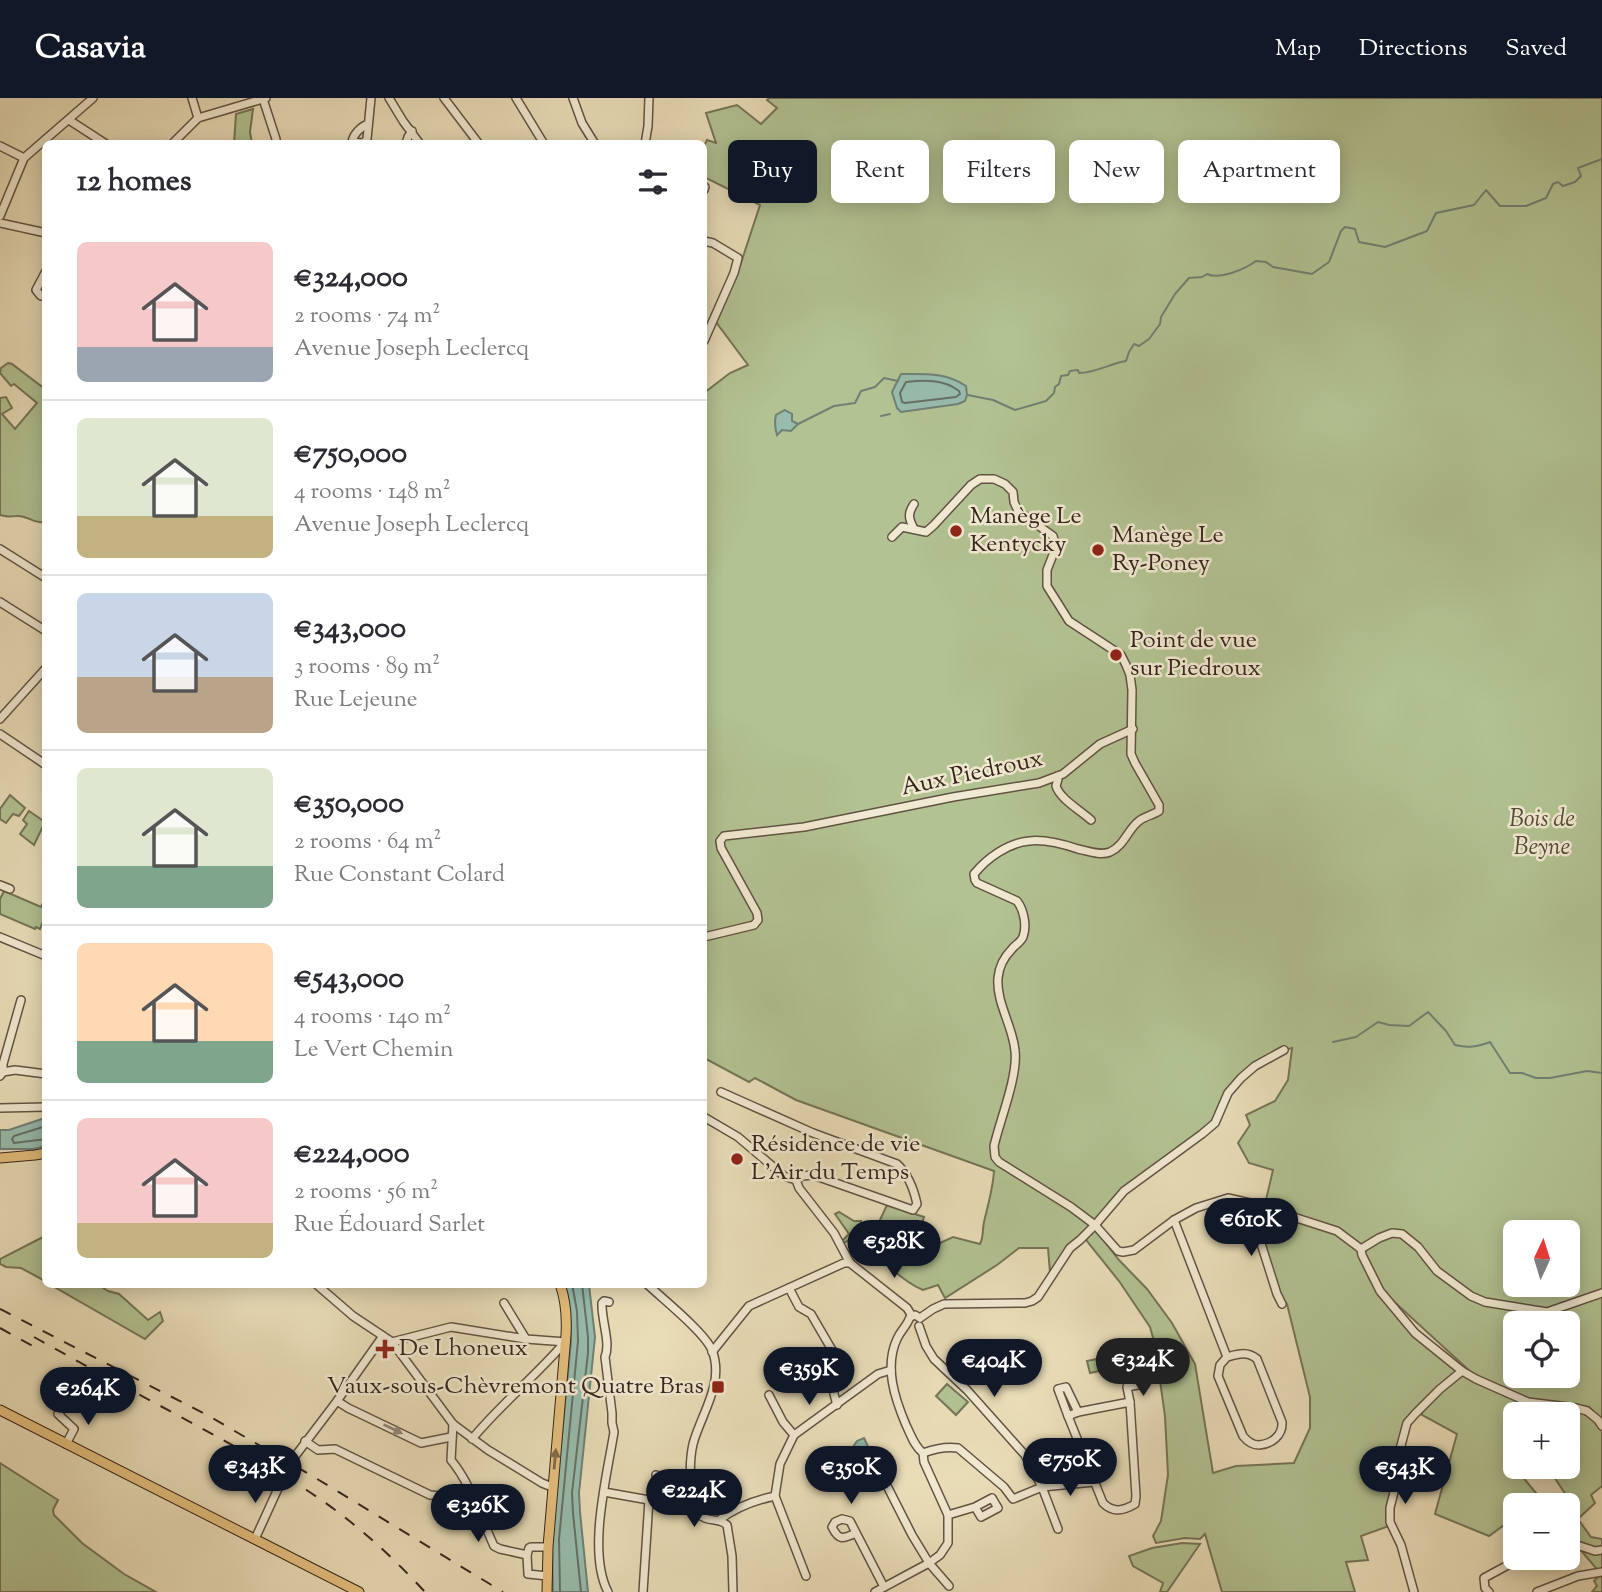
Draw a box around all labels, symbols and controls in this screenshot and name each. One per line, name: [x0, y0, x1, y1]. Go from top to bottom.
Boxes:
text: Casavia: [35, 25, 146, 73]
text: Map: [1275, 32, 1321, 66]
text: Directions: [1359, 32, 1467, 66]
text: Saved: [1505, 32, 1567, 66]
chip: Buy: [728, 140, 817, 203]
chip: Rent: [831, 140, 929, 203]
chip: Filters: [943, 140, 1055, 203]
chip: New: [1069, 140, 1164, 203]
chip: Apartment: [1178, 140, 1340, 203]
text: 12 homes: [77, 161, 192, 204]
icon: filters: [634, 163, 672, 201]
text: €324,000: [294, 257, 408, 300]
icon: home: [133, 270, 217, 354]
text: 2 rooms · 74 m²: [294, 300, 440, 333]
text: Avenue Joseph Leclercq: [294, 333, 529, 366]
text: €750,000: [294, 433, 407, 476]
icon: home: [133, 446, 217, 530]
text: 4 rooms · 148 m²: [294, 476, 451, 509]
place label: Manège Le Kentycky: [970, 500, 1082, 562]
text: Avenue Joseph Leclercq: [294, 509, 529, 542]
place label: Manège Le Ry-Poney: [1112, 519, 1224, 581]
marker: Manège Le Kentycky: [948, 523, 964, 539]
marker: Manège Le Ry-Poney: [1090, 542, 1106, 558]
text: €343,000: [294, 608, 406, 651]
icon: home: [133, 621, 217, 705]
place label: Point de vue sur Piedroux: [1130, 624, 1261, 686]
marker: Point de vue sur Piedroux: [1108, 647, 1124, 663]
text: 3 rooms · 89 m²: [294, 651, 440, 684]
text: Rue Lejeune: [294, 684, 418, 717]
street label: Aux Piedroux: [898, 742, 1046, 806]
text: €350,000: [294, 783, 404, 826]
icon: home: [133, 796, 217, 880]
park label: Bois de Beyne: [1509, 803, 1575, 865]
text: 2 rooms · 64 m²: [294, 826, 441, 859]
text: Rue Constant Colard: [294, 859, 505, 892]
text: €543,000: [294, 958, 404, 1001]
icon: home: [133, 971, 217, 1055]
text: 4 rooms · 140 m²: [294, 1001, 451, 1034]
text: Le Vert Chemin: [294, 1034, 454, 1067]
place label: Résidence de vie L'Air du Temps: [751, 1128, 921, 1190]
text: €224,000: [294, 1133, 410, 1176]
icon: home: [133, 1146, 217, 1230]
marker: Résidence de vie L'Air du Temps: [729, 1151, 745, 1167]
text: 2 rooms · 56 m²: [294, 1176, 438, 1209]
pin: €610K: [1202, 1198, 1300, 1258]
text: €610K: [1220, 1204, 1282, 1237]
text: Rue Édouard Sarlet: [294, 1209, 485, 1242]
pin: €528K: [845, 1220, 943, 1280]
north arrow: [1503, 1220, 1580, 1297]
map controls: [1503, 1220, 1580, 1570]
text: €528K: [864, 1226, 924, 1259]
button: locate: [1503, 1311, 1580, 1388]
place label: De Lhoneux: [399, 1332, 528, 1366]
pin: €324K: [1094, 1338, 1192, 1398]
pin: €404K: [945, 1340, 1043, 1399]
marker: De Lhoneux: [377, 1341, 393, 1357]
text: €324K: [1112, 1344, 1174, 1377]
text: €404K: [962, 1345, 1026, 1378]
pin: €359K: [760, 1348, 858, 1407]
text: €359K: [779, 1353, 839, 1386]
pin: €264K: [39, 1368, 137, 1427]
place label: Vaux-sous-Chèvremont Quatre Bras: [327, 1370, 704, 1404]
text: €264K: [56, 1373, 120, 1406]
marker: Vaux-sous-Chèvremont Quatre Bras: [710, 1379, 726, 1395]
button: +: [1503, 1402, 1580, 1479]
one-way arrow: [383, 1424, 403, 1435]
pin: €750K: [1021, 1438, 1119, 1498]
text: €750K: [1039, 1444, 1101, 1477]
pin: €343K: [206, 1446, 304, 1505]
pin: €350K: [802, 1446, 900, 1506]
pin: €543K: [1356, 1446, 1454, 1506]
one-way arrow: [550, 1448, 561, 1470]
text: €343K: [225, 1451, 285, 1484]
text: €350K: [821, 1452, 881, 1485]
text: €543K: [1375, 1452, 1435, 1485]
pin: €224K: [645, 1470, 743, 1529]
text: €224K: [662, 1475, 726, 1508]
pin: €326K: [429, 1484, 527, 1544]
text: €326K: [447, 1490, 509, 1523]
button: −: [1503, 1493, 1580, 1570]

